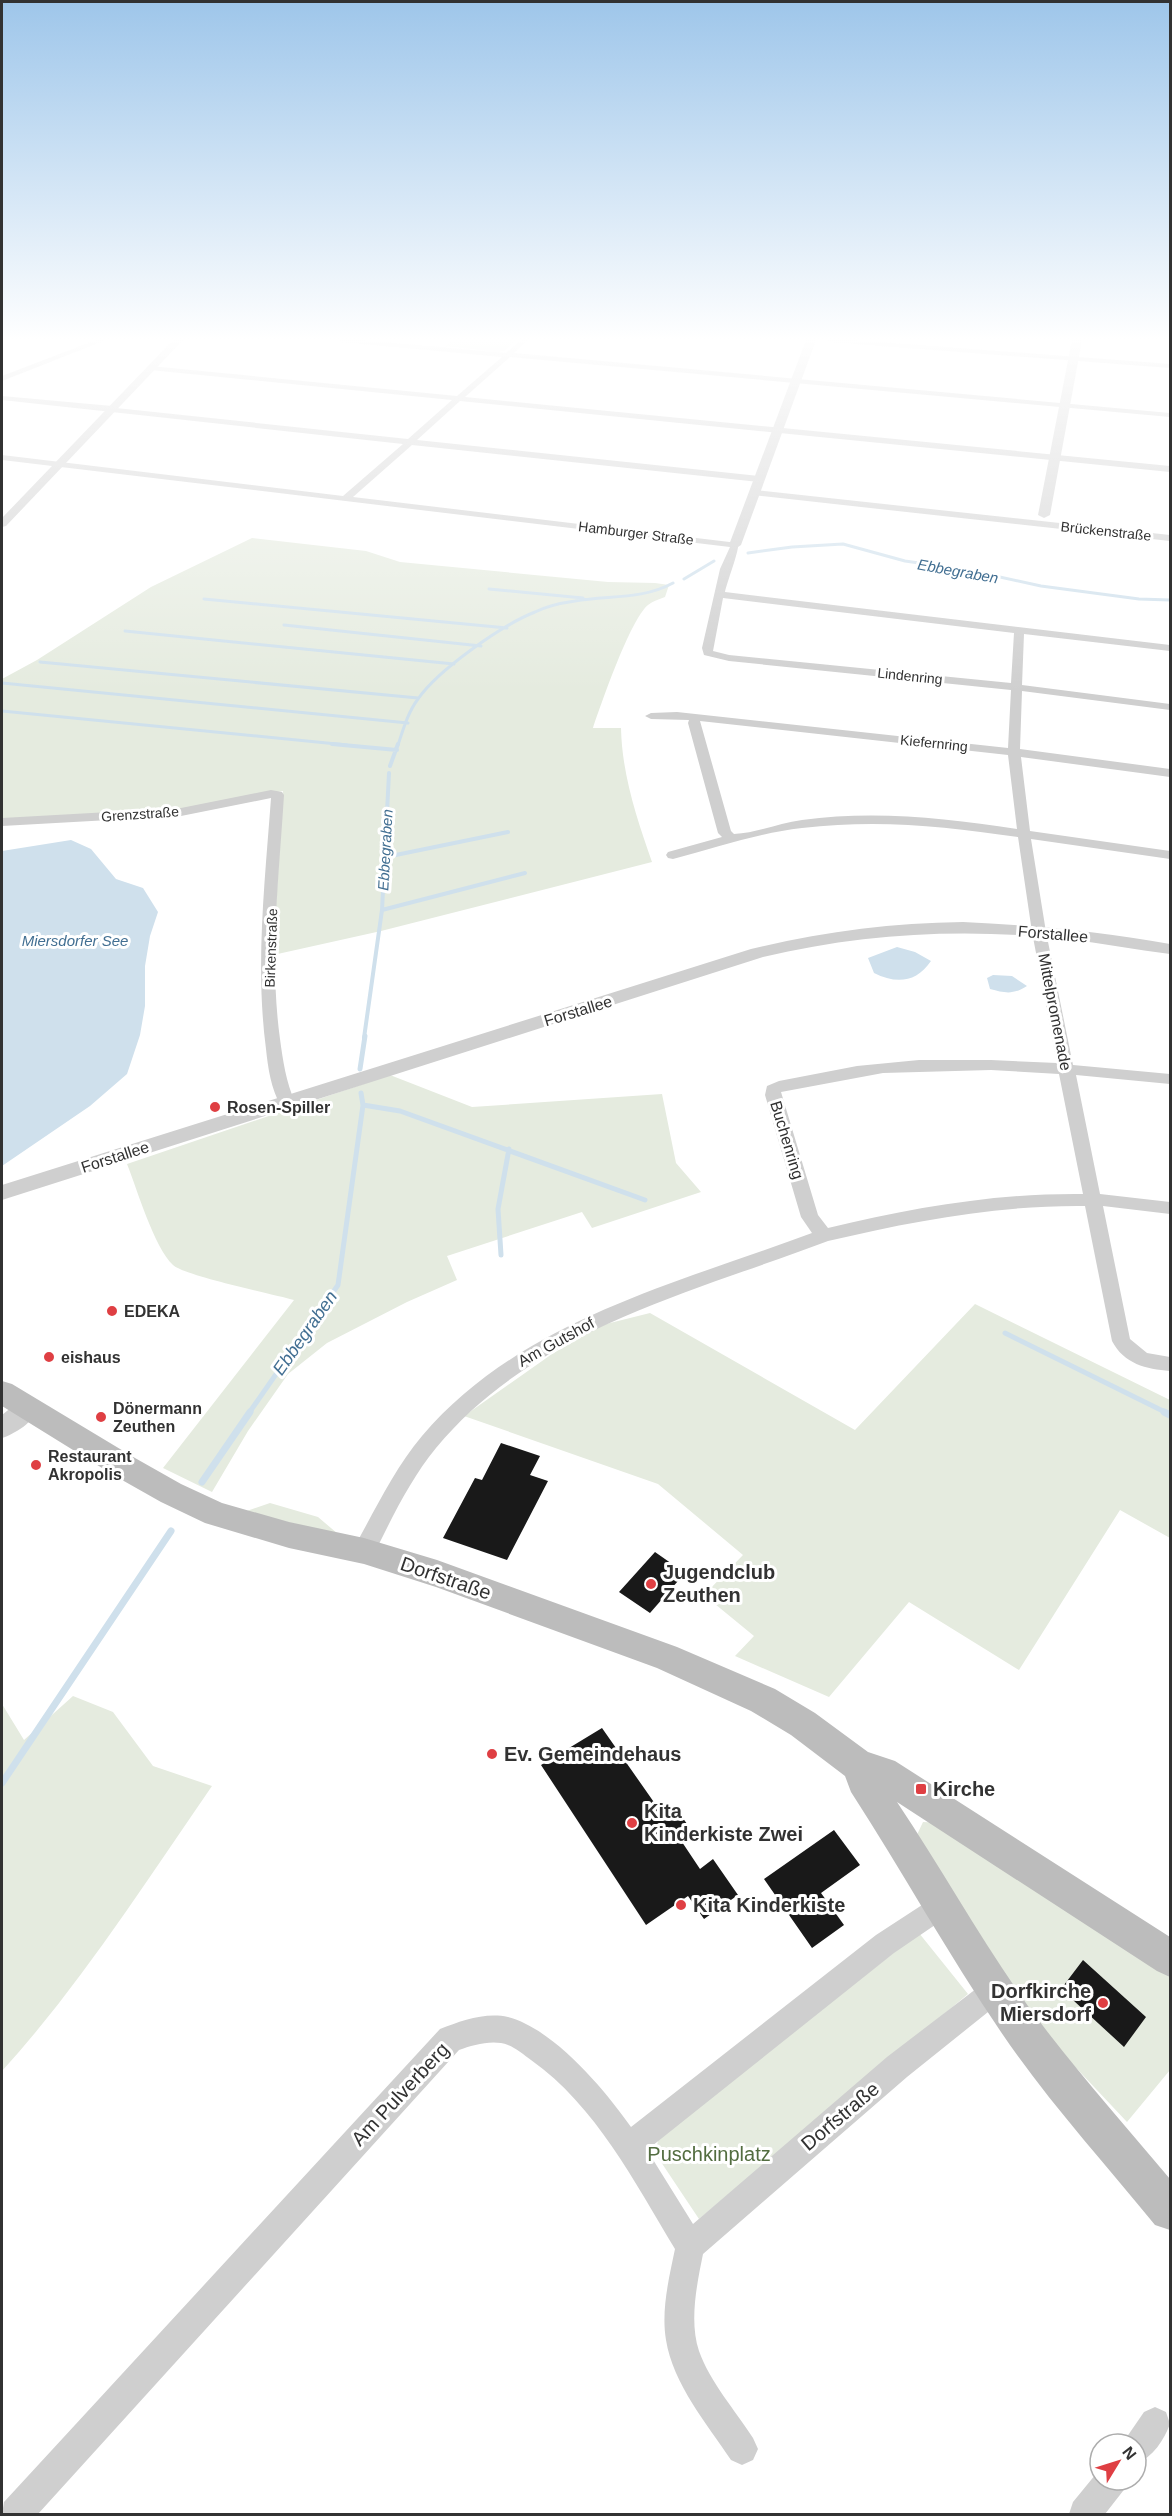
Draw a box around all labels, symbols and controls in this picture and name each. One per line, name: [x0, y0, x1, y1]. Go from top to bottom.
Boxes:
street label: Hamburger Straße: [577, 518, 695, 548]
street label: Brückenstraße: [1060, 518, 1152, 544]
water label: Ebbegraben: [916, 556, 1000, 586]
street label: Lindenring: [877, 665, 943, 687]
street label: Kiefernring: [899, 732, 969, 754]
street label: Grenzstraße: [101, 803, 180, 825]
water label: Ebbegraben: [374, 809, 396, 891]
street label: Birkenstraße: [262, 908, 280, 988]
street label: Forstallee: [1017, 922, 1089, 946]
water label: Miersdorfer See: [22, 932, 128, 949]
street label: Mittelpromenade: [1035, 952, 1075, 1072]
street label: Forstallee: [542, 993, 614, 1029]
place label: Rosen-Spiller: [227, 1099, 330, 1116]
street label: Buchenring: [767, 1099, 807, 1181]
marker: Rosen-Spiller: [208, 1100, 222, 1114]
street label: Forstallee: [79, 1138, 151, 1176]
water label: Ebbegraben: [269, 1287, 341, 1379]
place label: EDEKA: [124, 1303, 180, 1320]
marker: EDEKA: [105, 1304, 119, 1318]
street label: Am Gutshof: [515, 1314, 598, 1370]
place label: eishaus: [61, 1349, 121, 1366]
marker: eishaus: [42, 1350, 56, 1364]
place label: Dönermann Zeuthen: [113, 1400, 202, 1435]
marker: Dönermann Zeuthen: [94, 1410, 108, 1424]
place label: Restaurant Akropolis: [48, 1448, 132, 1483]
marker: Restaurant Akropolis: [29, 1458, 43, 1472]
street label: Dorfstraße: [398, 1552, 494, 1604]
place label: Jugendclub Zeuthen: [663, 1561, 775, 1606]
marker: Jugendclub Zeuthen: [644, 1577, 658, 1591]
place label: Ev. Gemeindehaus: [504, 1743, 681, 1765]
marker: Ev. Gemeindehaus: [485, 1747, 499, 1761]
place label: Kirche: [933, 1778, 995, 1800]
marker: Kirche: [914, 1782, 928, 1796]
place label: Kita Kinderkiste Zwei: [644, 1800, 803, 1845]
marker: Kita Kinderkiste Zwei: [625, 1816, 639, 1830]
place label: Kita Kinderkiste: [693, 1894, 845, 1916]
marker: Kita Kinderkiste: [674, 1898, 688, 1912]
place label: Dorfkirche Miersdorf: [991, 1980, 1091, 2025]
marker: Dorfkirche Miersdorf: [1096, 1996, 1110, 2010]
street label: Am Pulverberg: [347, 2038, 453, 2150]
street label: Dorfstraße: [797, 2077, 883, 2155]
park label: Puschkinplatz: [647, 2143, 771, 2165]
north arrow: [1088, 2432, 1148, 2492]
text: N: [1119, 2443, 1140, 2463]

